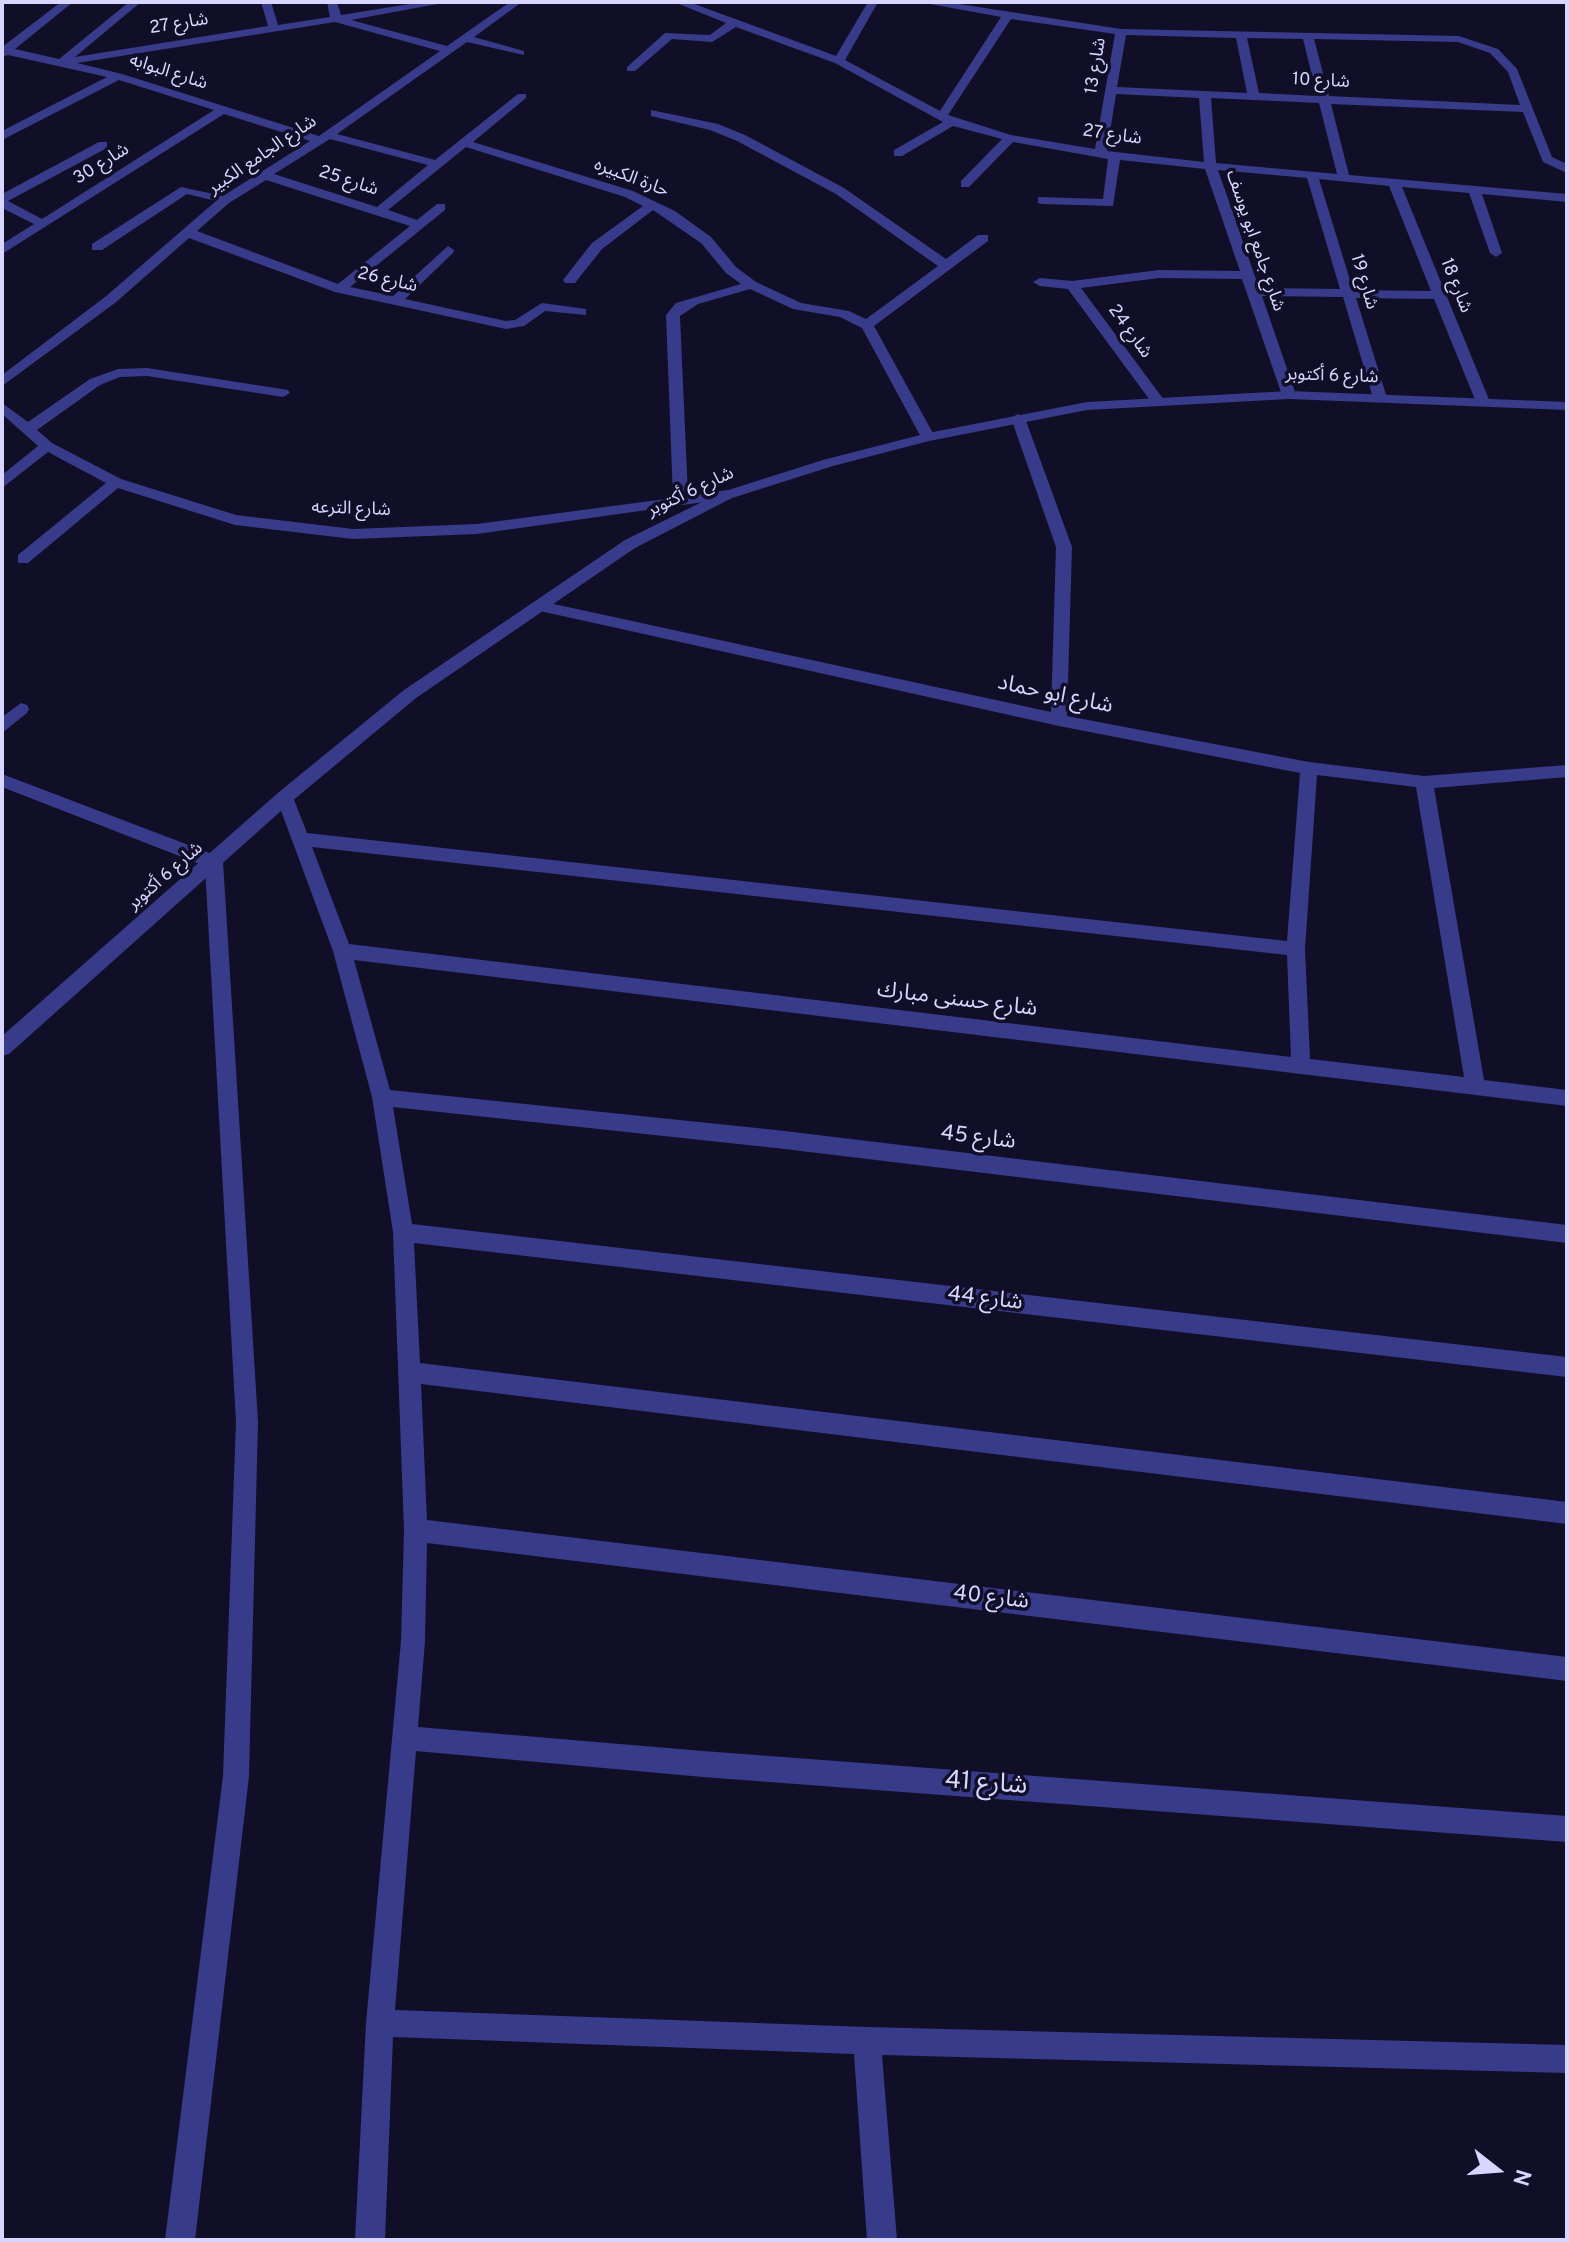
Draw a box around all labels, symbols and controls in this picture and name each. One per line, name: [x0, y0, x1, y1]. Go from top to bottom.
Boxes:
street label: شارع 27: [148, 10, 210, 40]
street label: شارع 13: [1082, 36, 1112, 96]
street label: شارع البوابه: [126, 50, 210, 96]
street label: شارع 10: [1292, 70, 1350, 94]
street label: شارع الجامع الكبير: [205, 112, 321, 200]
street label: شارع 27: [1081, 121, 1143, 151]
street label: شارع 30: [70, 140, 134, 190]
street label: حارة الكبيره: [591, 155, 671, 203]
street label: شارع 25: [315, 162, 381, 202]
street label: شارع جامع ابو يوسف: [1220, 168, 1288, 314]
street label: شارع 19: [1344, 252, 1382, 312]
street label: شارع 18: [1434, 256, 1476, 316]
street label: شارع 26: [355, 264, 419, 298]
street label: شارع 24: [1102, 301, 1156, 363]
street label: شارع 6 أكتوبر: [1285, 365, 1379, 389]
street label: شارع 6 أكتوبر: [644, 464, 738, 522]
street label: شارع الترعه: [311, 498, 391, 522]
street label: شارع ابو حماد: [995, 671, 1115, 721]
street label: شارع 6 أكتوبر: [124, 838, 208, 916]
street label: شارع حسنى مبارك: [875, 978, 1039, 1024]
street label: شارع 45: [939, 1121, 1017, 1157]
street label: شارع 44: [946, 1282, 1024, 1318]
street label: شارع 40: [952, 1581, 1030, 1617]
street label: شارع 41: [944, 1767, 1028, 1803]
north arrow: [1457, 2130, 1537, 2210]
text: N: [1505, 2166, 1536, 2189]

